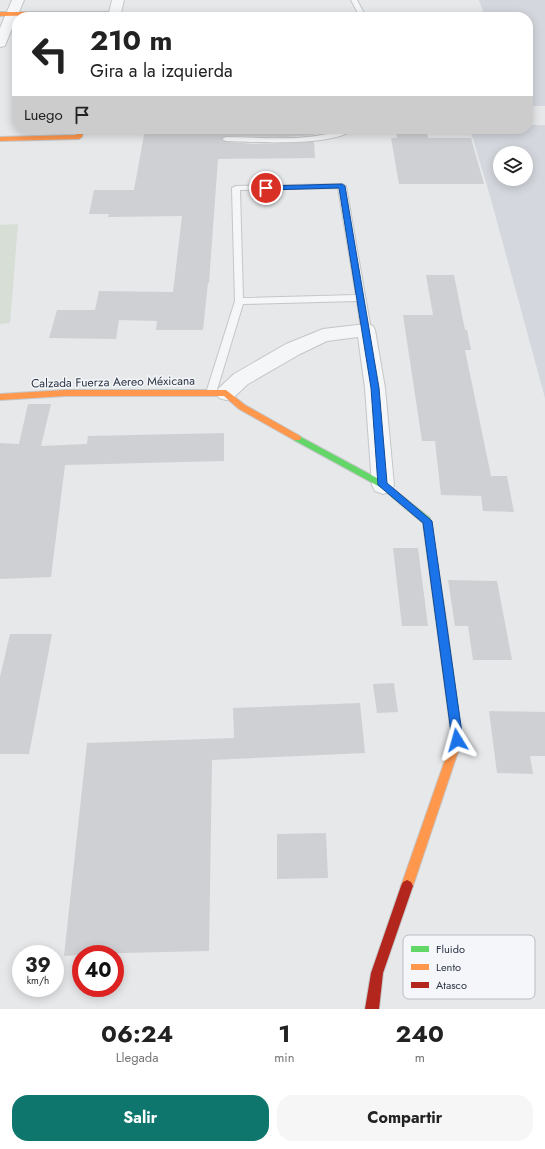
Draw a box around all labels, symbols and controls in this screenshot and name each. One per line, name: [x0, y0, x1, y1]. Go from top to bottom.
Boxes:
text: 210 m: [90, 20, 173, 61]
icon: left: [24, 28, 76, 80]
text: Gira a la izquierda: [90, 58, 233, 84]
text: Luego: [24, 104, 63, 126]
icon: arrive: [71, 104, 93, 126]
map controls: [493, 146, 533, 186]
button: layers: [493, 146, 533, 186]
pin: [249, 171, 283, 205]
icon: arrive: [255, 177, 277, 199]
street label: Calzada Fuerza Aereo Méxicana: [31, 372, 195, 392]
position arrow: [436, 719, 478, 761]
legend: [403, 935, 535, 999]
text: Fluido: [436, 941, 465, 957]
speed limit sign: 40: [72, 945, 124, 997]
text: 39: [25, 951, 51, 980]
text: Lento: [436, 959, 461, 975]
text: km/h: [27, 973, 49, 988]
text: Atasco: [436, 977, 467, 993]
text: 06:24: [101, 1016, 173, 1051]
text: 1: [278, 1016, 290, 1051]
text: 240: [396, 1016, 444, 1051]
text: Llegada: [116, 1048, 159, 1067]
text: min: [274, 1048, 295, 1067]
text: m: [415, 1048, 425, 1067]
button: Salir: [12, 1095, 269, 1141]
button: Compartir: [277, 1095, 533, 1141]

